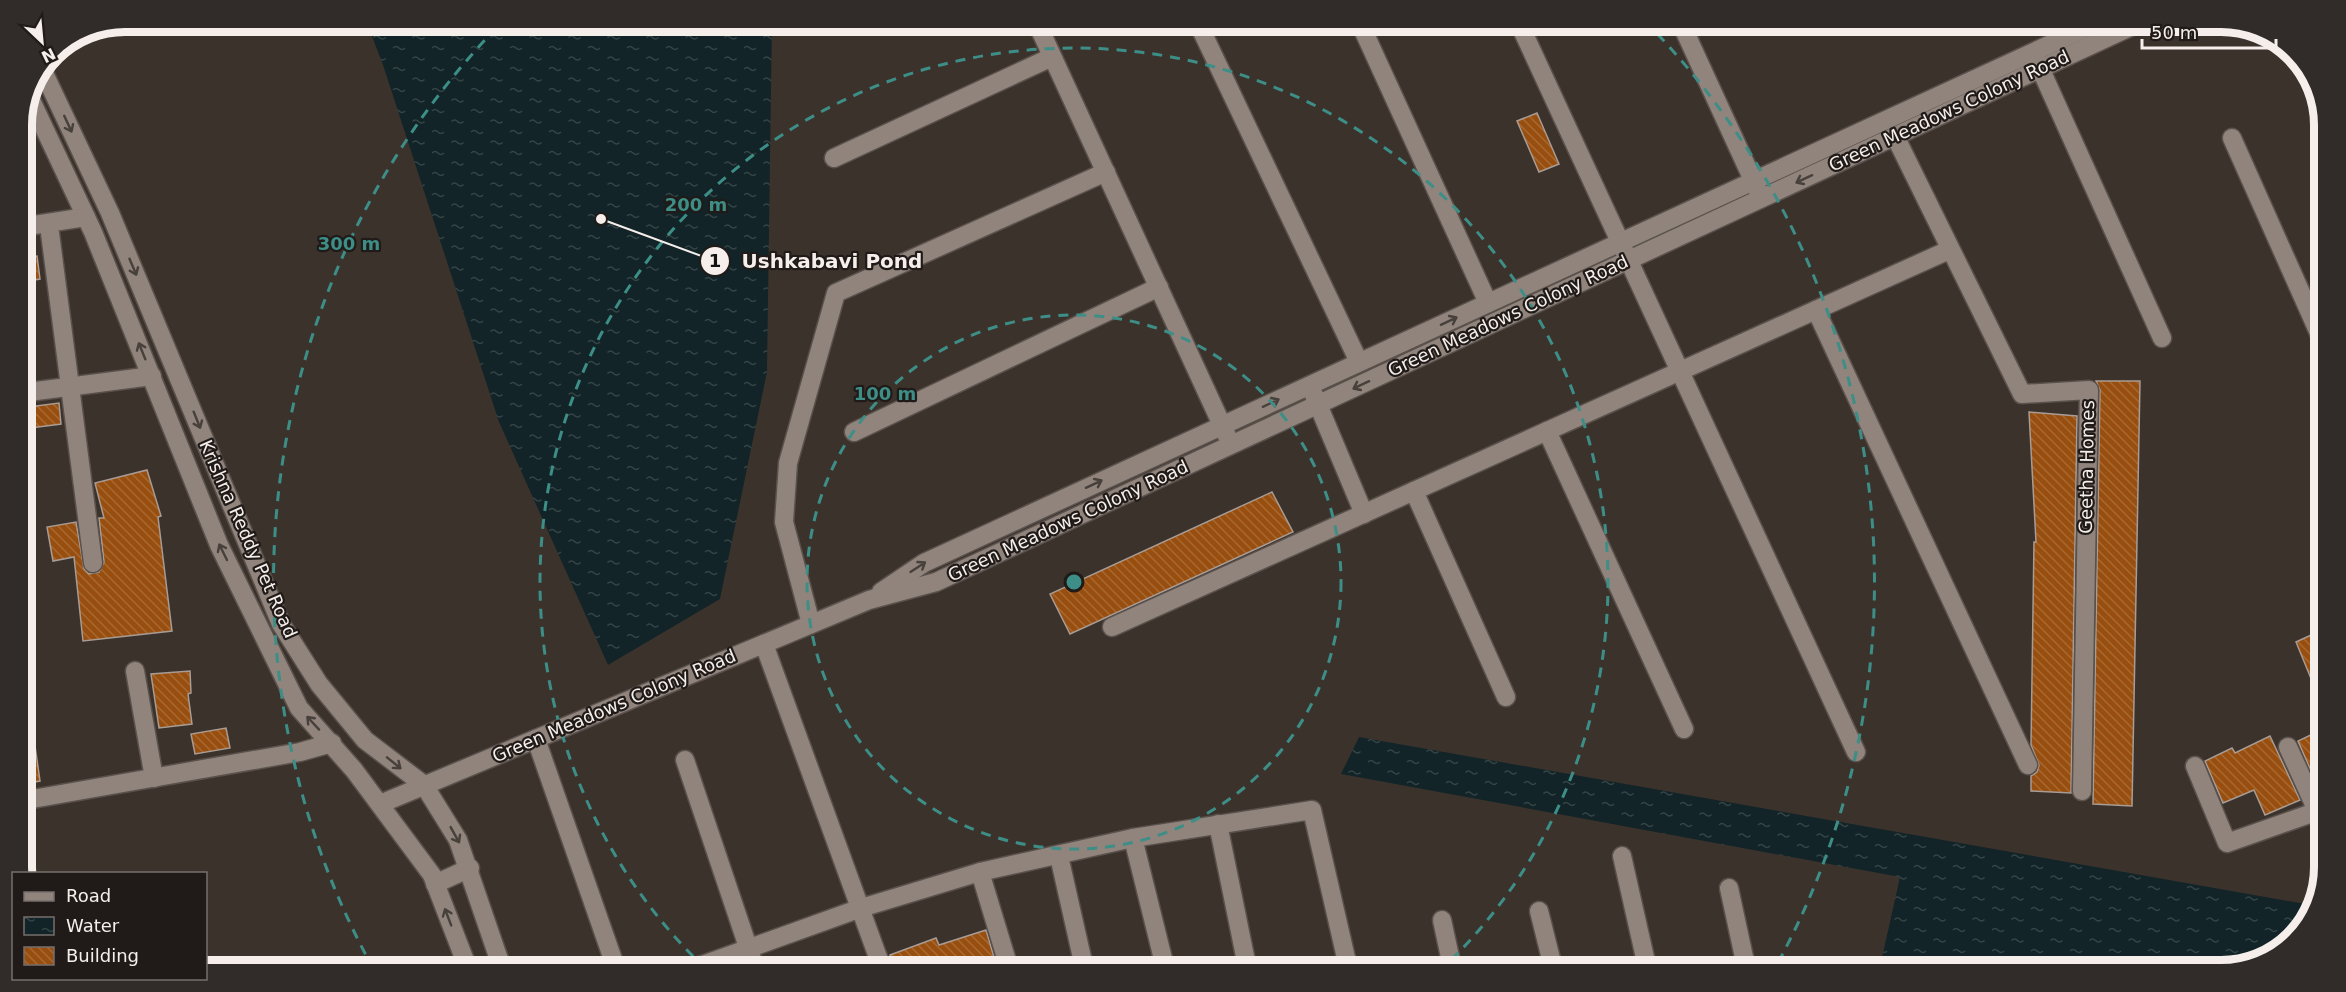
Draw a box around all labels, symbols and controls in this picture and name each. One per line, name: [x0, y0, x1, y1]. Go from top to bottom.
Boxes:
north arrow: [12, 12, 72, 72]
scale bar: [2142, 12, 2276, 50]
text: 50 m: [2151, 22, 2197, 43]
text: N: [38, 44, 59, 67]
street label: Green Meadows Colony Road: [1825, 46, 2072, 176]
one-way arrow: [62, 114, 74, 132]
one-way arrow: [1796, 173, 1814, 185]
text: 200 m: [665, 194, 727, 215]
text: 300 m: [318, 233, 380, 254]
callout: Ushkabavi Pond: [700, 242, 935, 280]
text: Ushkabavi Pond: [742, 249, 922, 273]
text: 1: [709, 250, 721, 271]
street label: Green Meadows Colony Road: [1384, 251, 1631, 381]
one-way arrow: [127, 258, 139, 276]
one-way arrow: [1439, 315, 1457, 327]
one-way arrow: [136, 343, 147, 361]
one-way arrow: [1352, 380, 1371, 391]
text: 100 m: [854, 383, 916, 404]
one-way arrow: [1262, 396, 1280, 408]
street label: Geetha Homes: [2075, 400, 2098, 534]
one-way arrow: [192, 410, 203, 429]
street label: Krishna Reddy Pet Road: [195, 437, 302, 641]
street label: Green Meadows Colony Road: [944, 456, 1191, 586]
one-way arrow: [1085, 478, 1103, 490]
one-way arrow: [217, 543, 228, 561]
one-way arrow: [909, 561, 926, 573]
centre of rings: [1064, 572, 1084, 592]
street label: Green Meadows Colony Road: [489, 645, 739, 767]
one-way arrow: [306, 716, 320, 731]
one-way arrow: [386, 757, 402, 770]
one-way arrow: [449, 826, 461, 843]
legend: [12, 872, 207, 980]
text: Road: [66, 885, 111, 906]
one-way arrow: [442, 908, 453, 926]
text: Water: [66, 915, 120, 936]
text: Building: [66, 945, 139, 966]

